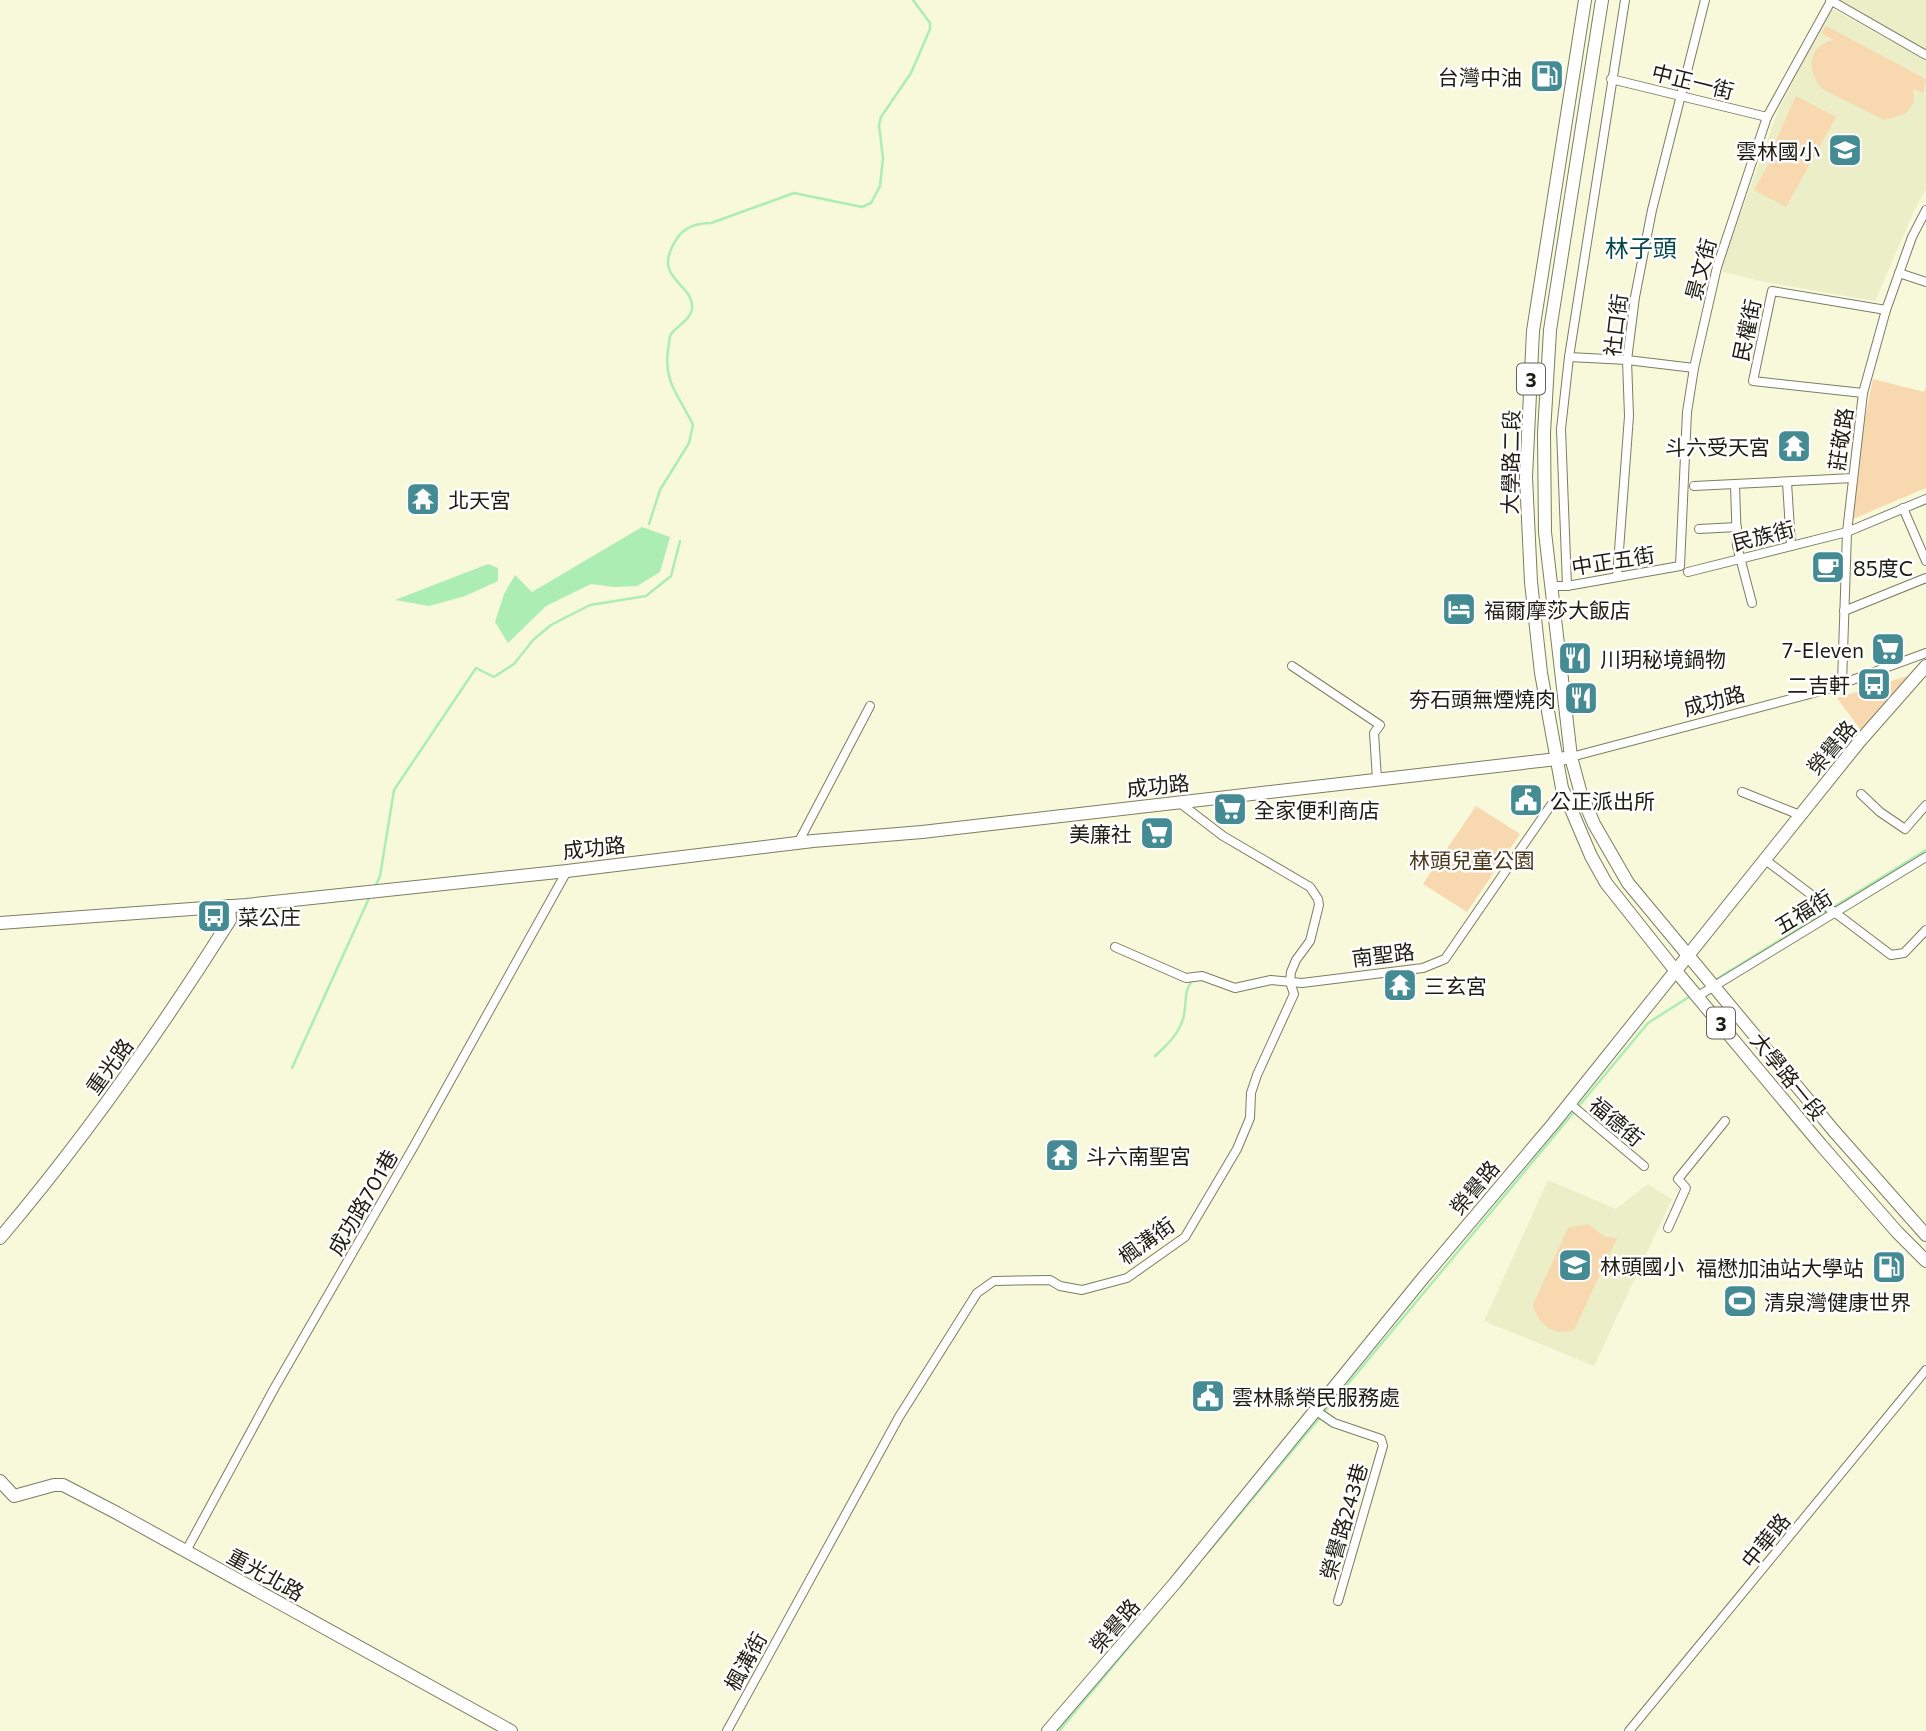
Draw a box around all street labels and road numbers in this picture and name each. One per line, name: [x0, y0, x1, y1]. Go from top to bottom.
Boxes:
street label: 中正一街: [1649, 59, 1737, 103]
street label: 景文街: [1680, 235, 1720, 303]
street label: 社口街: [1599, 292, 1631, 358]
street label: 民權街: [1727, 297, 1765, 363]
road number: 3: [1517, 364, 1545, 394]
street label: 莊敬路: [1823, 406, 1857, 472]
street label: 大學路二段: [1497, 409, 1523, 515]
street label: 民族街: [1729, 515, 1797, 555]
street label: 中正五街: [1570, 541, 1656, 579]
street label: 成功路: [1680, 680, 1748, 720]
street label: 榮譽路: [1801, 715, 1861, 779]
street label: 成功路: [1125, 769, 1191, 801]
street label: 成功路: [561, 831, 627, 863]
street label: 五福街: [1770, 884, 1836, 938]
street label: 南聖路: [1350, 938, 1416, 970]
road number: 3: [1707, 1007, 1735, 1038]
street label: 大學路一段: [1746, 1027, 1832, 1125]
street label: 重光路: [80, 1033, 138, 1099]
street label: 福德街: [1585, 1091, 1649, 1151]
street label: 成功路701巷: [322, 1145, 402, 1259]
street label: 榮譽路: [1444, 1155, 1504, 1219]
street label: 楓溝街: [1113, 1211, 1179, 1269]
street label: 榮譽路243巷: [1314, 1460, 1372, 1582]
street label: 中華路: [1735, 1508, 1795, 1572]
street label: 重光北路: [223, 1543, 309, 1605]
street label: 榮譽路: [1084, 1593, 1144, 1657]
street label: 楓溝街: [719, 1627, 771, 1695]

